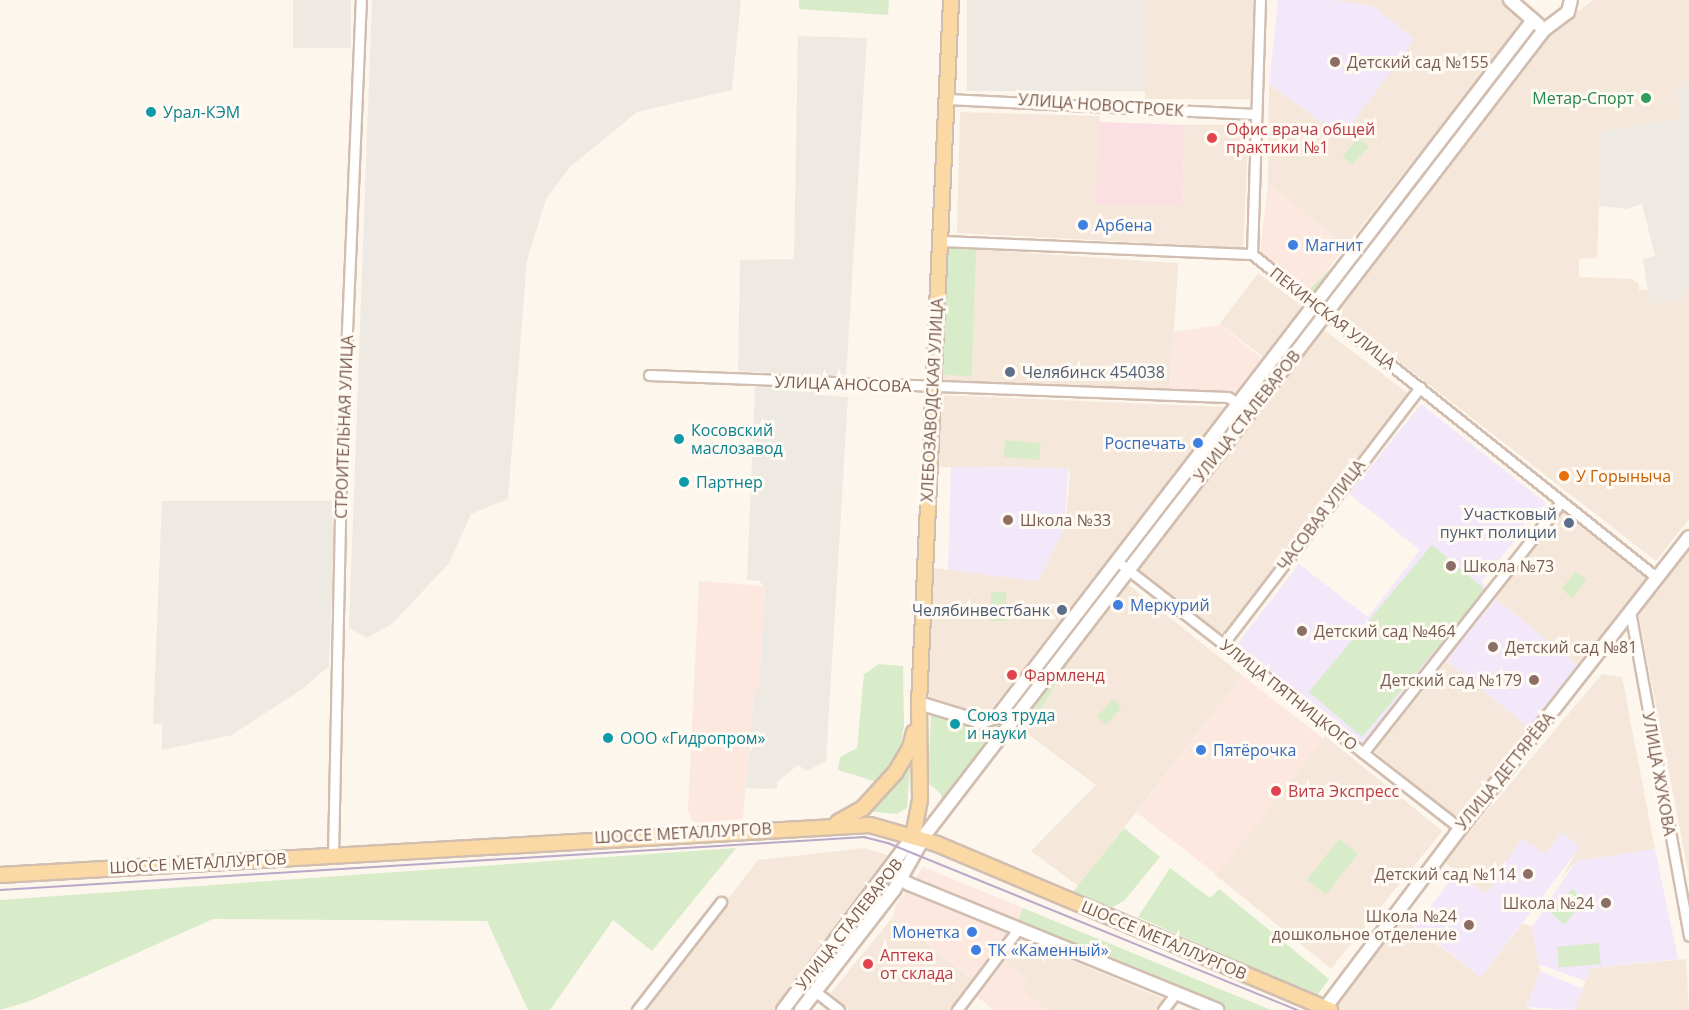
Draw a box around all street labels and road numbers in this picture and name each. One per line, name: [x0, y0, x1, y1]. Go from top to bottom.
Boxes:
street label: УЛИЦА НОВОСТРОЕК: [1018, 90, 1184, 120]
street label: ПЕКИНСКАЯ УЛИЦА: [1267, 263, 1399, 373]
street label: ХЛЕБОЗАВОДСКАЯ УЛИЦА: [917, 298, 947, 502]
street label: СТРОИТЕЛЬНАЯ УЛИЦА: [331, 335, 357, 519]
street label: УЛИЦА СТАЛЕВАРОВ: [1190, 347, 1304, 485]
street label: УЛИЦА АНОСОВА: [774, 372, 912, 396]
street label: ЧАСОВАЯ УЛИЦА: [1273, 456, 1369, 574]
street label: УЛИЦА ПЯТНИЦКОГО: [1217, 636, 1361, 754]
street label: УЛИЦА ДЕГТЯРЁВА: [1452, 708, 1558, 834]
street label: УЛИЦА ЖУКОВА: [1639, 711, 1679, 837]
street label: ШОССЕ МЕТАЛЛУРГОВ: [594, 819, 772, 847]
street label: ШОССЕ МЕТАЛЛУРГОВ: [109, 849, 287, 877]
street label: УЛИЦА СТАЛЕВАРОВ: [792, 855, 906, 993]
street label: ШОССЕ МЕТАЛЛУРГОВ: [1079, 896, 1249, 984]

